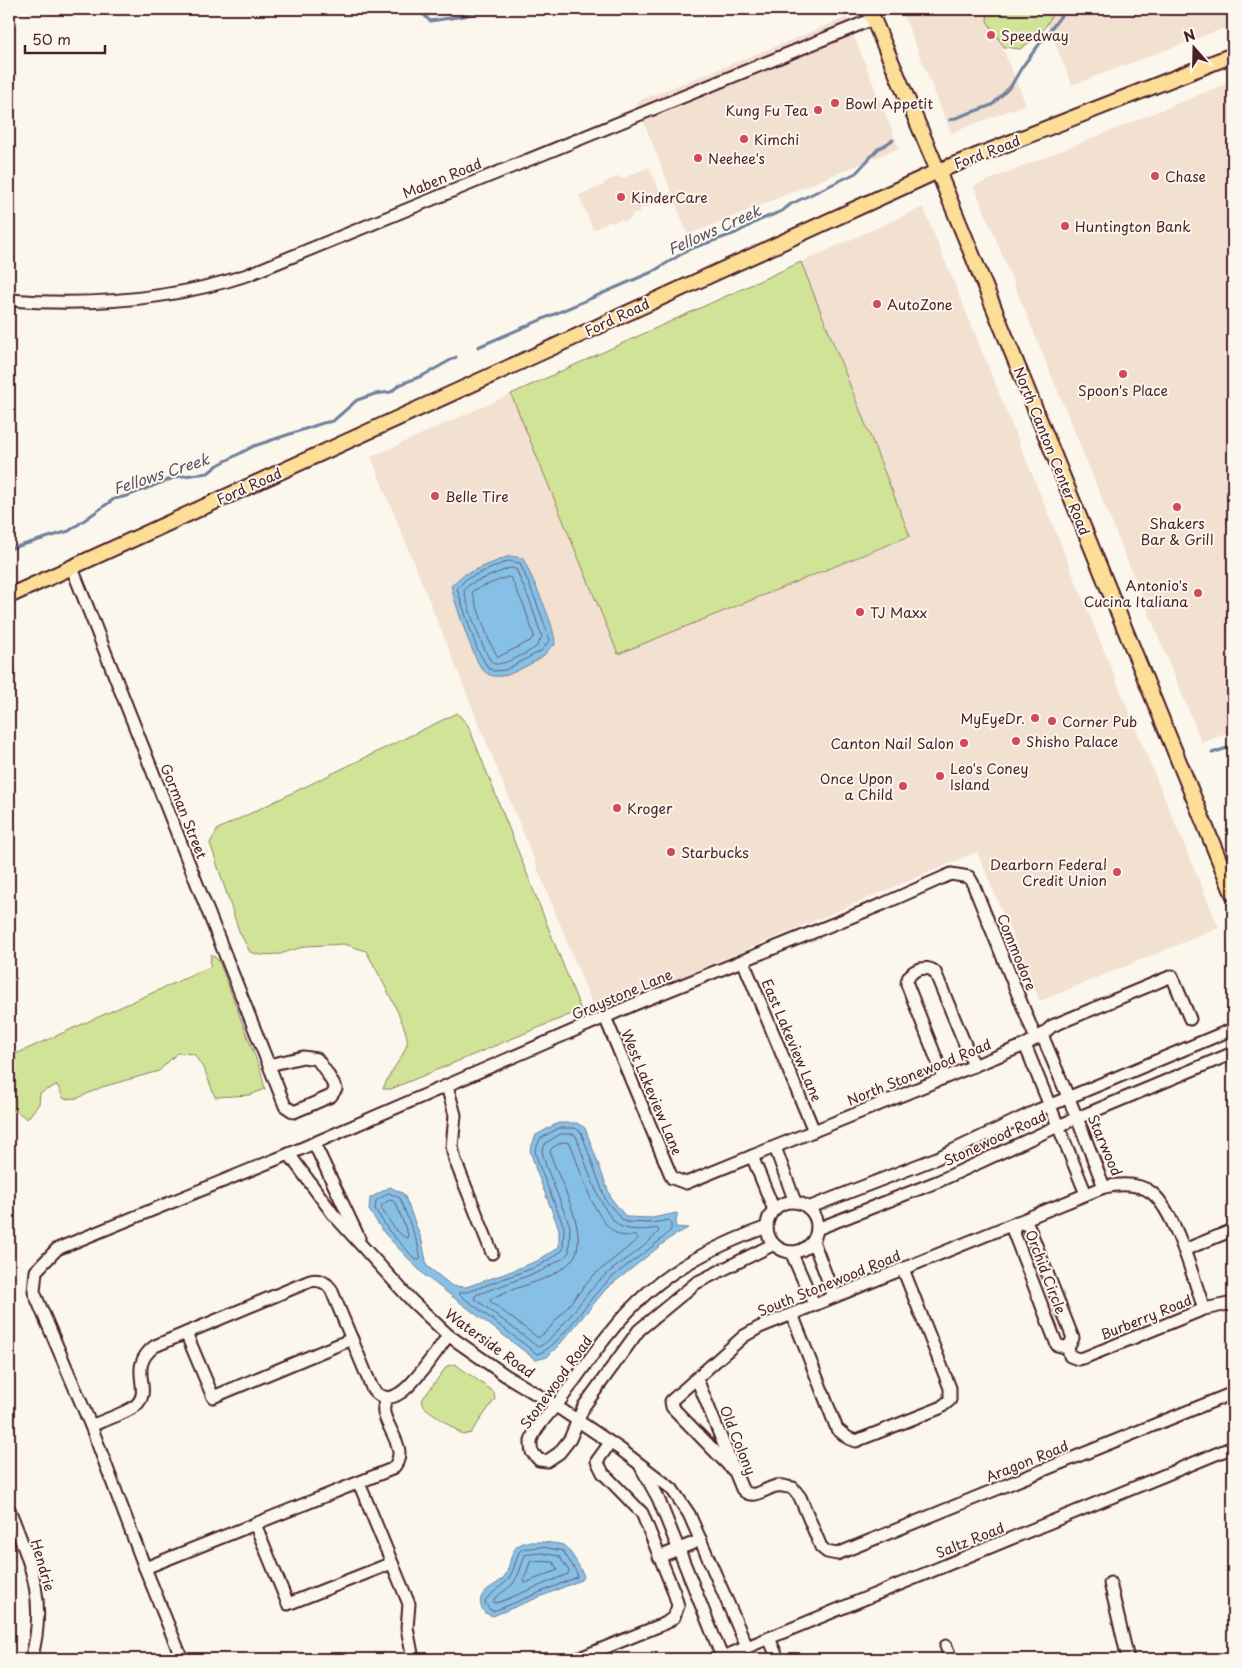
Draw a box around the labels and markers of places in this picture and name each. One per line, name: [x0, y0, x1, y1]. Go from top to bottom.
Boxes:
place label: Speedway: [1001, 25, 1069, 46]
marker: Speedway: [985, 29, 997, 41]
place label: Bowl Appetit: [845, 93, 933, 114]
marker: Bowl Appetit: [829, 97, 841, 109]
place label: Kung Fu Tea: [726, 100, 808, 121]
marker: Kung Fu Tea: [812, 104, 824, 116]
place label: Kimchi: [754, 129, 799, 150]
marker: Kimchi: [738, 133, 750, 145]
place label: Neehee's: [708, 148, 765, 169]
marker: Neehee's: [692, 152, 704, 164]
place label: Chase: [1165, 166, 1206, 187]
marker: Chase: [1149, 170, 1161, 182]
place label: KinderCare: [631, 187, 708, 208]
marker: KinderCare: [615, 191, 627, 203]
place label: Huntington Bank: [1075, 216, 1191, 237]
marker: Huntington Bank: [1059, 220, 1071, 232]
place label: AutoZone: [887, 294, 953, 315]
marker: AutoZone: [871, 298, 883, 310]
marker: Spoon's Place: [1117, 368, 1129, 380]
place label: Spoon's Place: [1078, 380, 1168, 401]
place label: Belle Tire: [445, 486, 509, 507]
marker: Belle Tire: [429, 490, 441, 502]
marker: Shakers Bar & Grill: [1171, 501, 1183, 513]
place label: Shakers Bar & Grill: [1141, 513, 1213, 550]
place label: Antonio's Cucina Italiana: [1084, 575, 1188, 612]
marker: Antonio's Cucina Italiana: [1192, 587, 1204, 599]
place label: TJ Maxx: [870, 602, 927, 623]
marker: TJ Maxx: [854, 606, 866, 618]
place label: MyEyeDr.: [960, 708, 1025, 729]
place label: Corner Pub: [1062, 711, 1137, 732]
marker: MyEyeDr.: [1029, 712, 1041, 724]
marker: Corner Pub: [1046, 715, 1058, 727]
place label: Shisho Palace: [1026, 731, 1118, 752]
place label: Canton Nail Salon: [830, 733, 954, 754]
marker: Shisho Palace: [1010, 735, 1022, 747]
marker: Canton Nail Salon: [958, 737, 970, 749]
place label: Leo's Coney Island: [950, 758, 1029, 795]
place label: Once Upon a Child: [820, 768, 893, 805]
marker: Leo's Coney Island: [934, 770, 946, 782]
marker: Once Upon a Child: [897, 780, 909, 792]
place label: Kroger: [627, 798, 673, 819]
marker: Kroger: [611, 802, 623, 814]
place label: Starbucks: [681, 842, 749, 863]
marker: Starbucks: [665, 846, 677, 858]
place label: Dearborn Federal Credit Union: [990, 854, 1107, 891]
marker: Dearborn Federal Credit Union: [1111, 866, 1123, 878]

